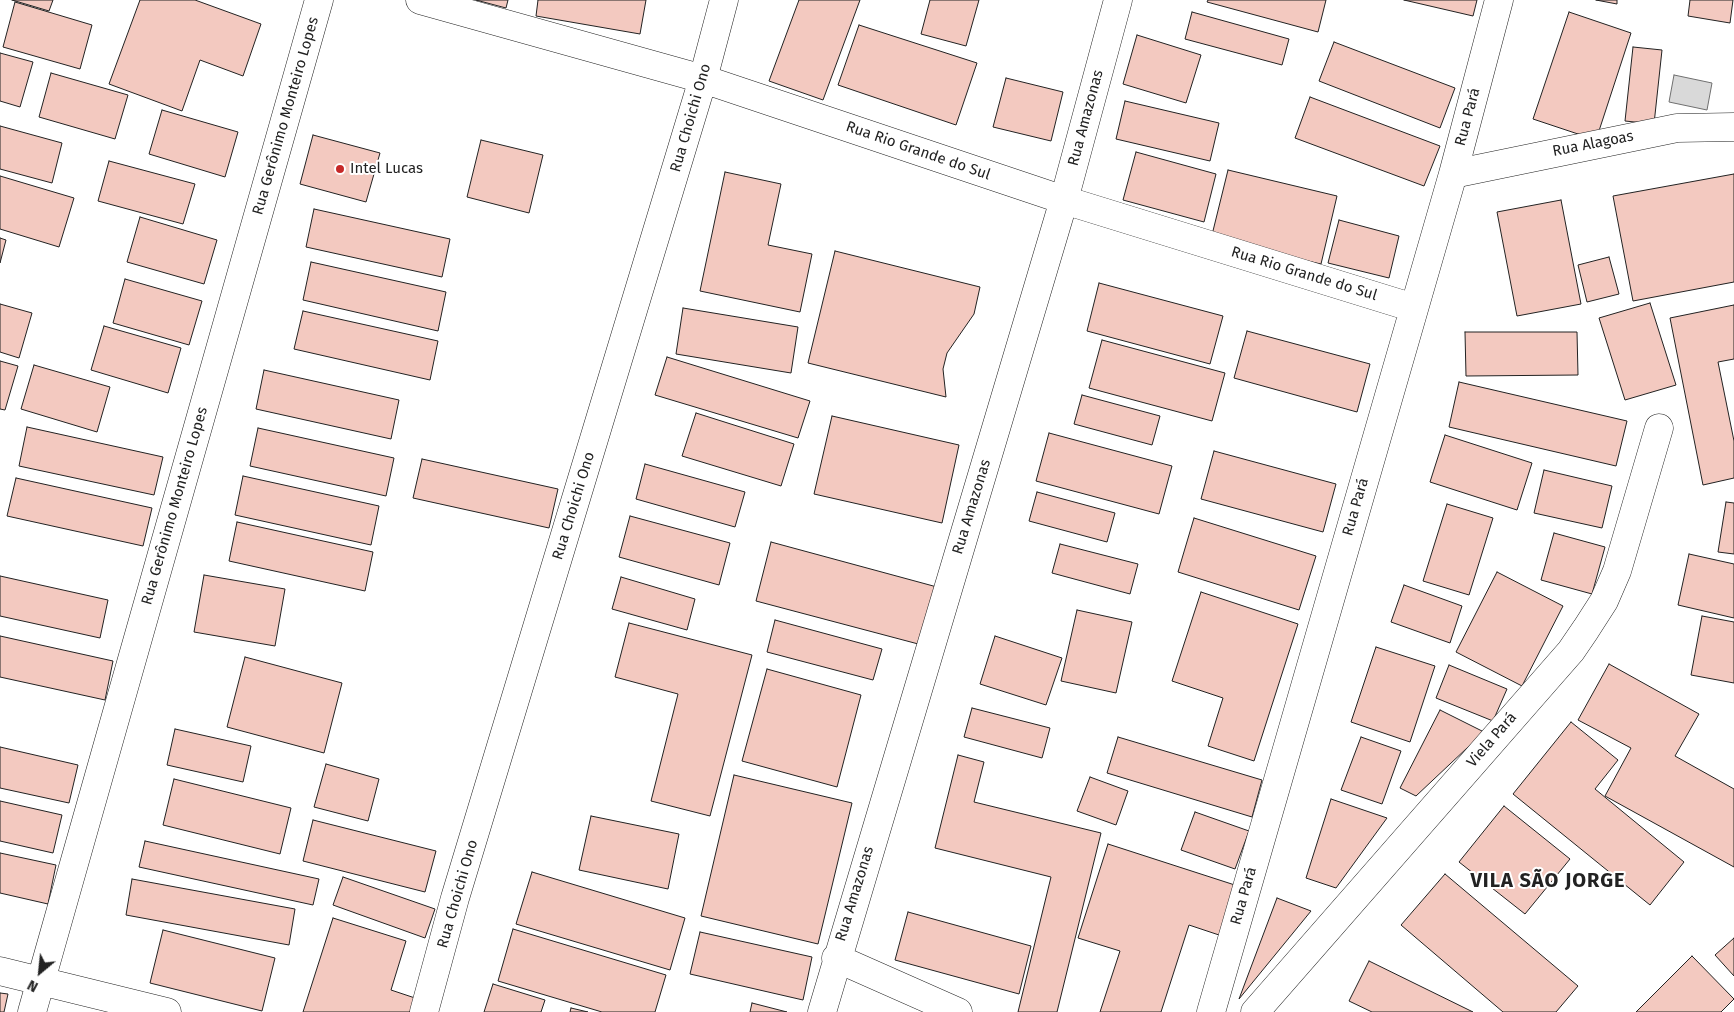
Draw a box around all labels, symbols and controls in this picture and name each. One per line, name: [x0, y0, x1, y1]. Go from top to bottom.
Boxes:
street label: Rua Gerônimo Monteiro Lopes: [249, 15, 323, 217]
street label: Rua Choichi Ono: [667, 62, 715, 174]
street label: Rua Amazonas: [1065, 68, 1107, 168]
street label: Rua Pará: [1452, 86, 1484, 148]
street label: Rua Rio Grande do Sul: [843, 118, 993, 184]
street label: Rua Alagoas: [1551, 127, 1635, 161]
place label: Intel Lucas: [350, 160, 423, 178]
marker: Intel Lucas: [334, 163, 346, 175]
street label: Rua Rio Grande do Sul: [1229, 243, 1379, 305]
street label: Rua Gerônimo Monteiro Lopes: [138, 405, 212, 607]
street label: Rua Choichi Ono: [549, 450, 599, 562]
street label: Rua Amazonas: [949, 457, 995, 557]
street label: Rua Pará: [1339, 476, 1373, 538]
street label: Viela Pará: [1463, 709, 1521, 771]
street label: Rua Choichi Ono: [434, 838, 482, 950]
street label: Rua Amazonas: [832, 844, 878, 944]
street label: Rua Pará: [1227, 865, 1261, 927]
district label: VILA SÃO JORGE: [1469, 869, 1627, 893]
north arrow: [15, 947, 65, 997]
text: N: [25, 976, 41, 995]

